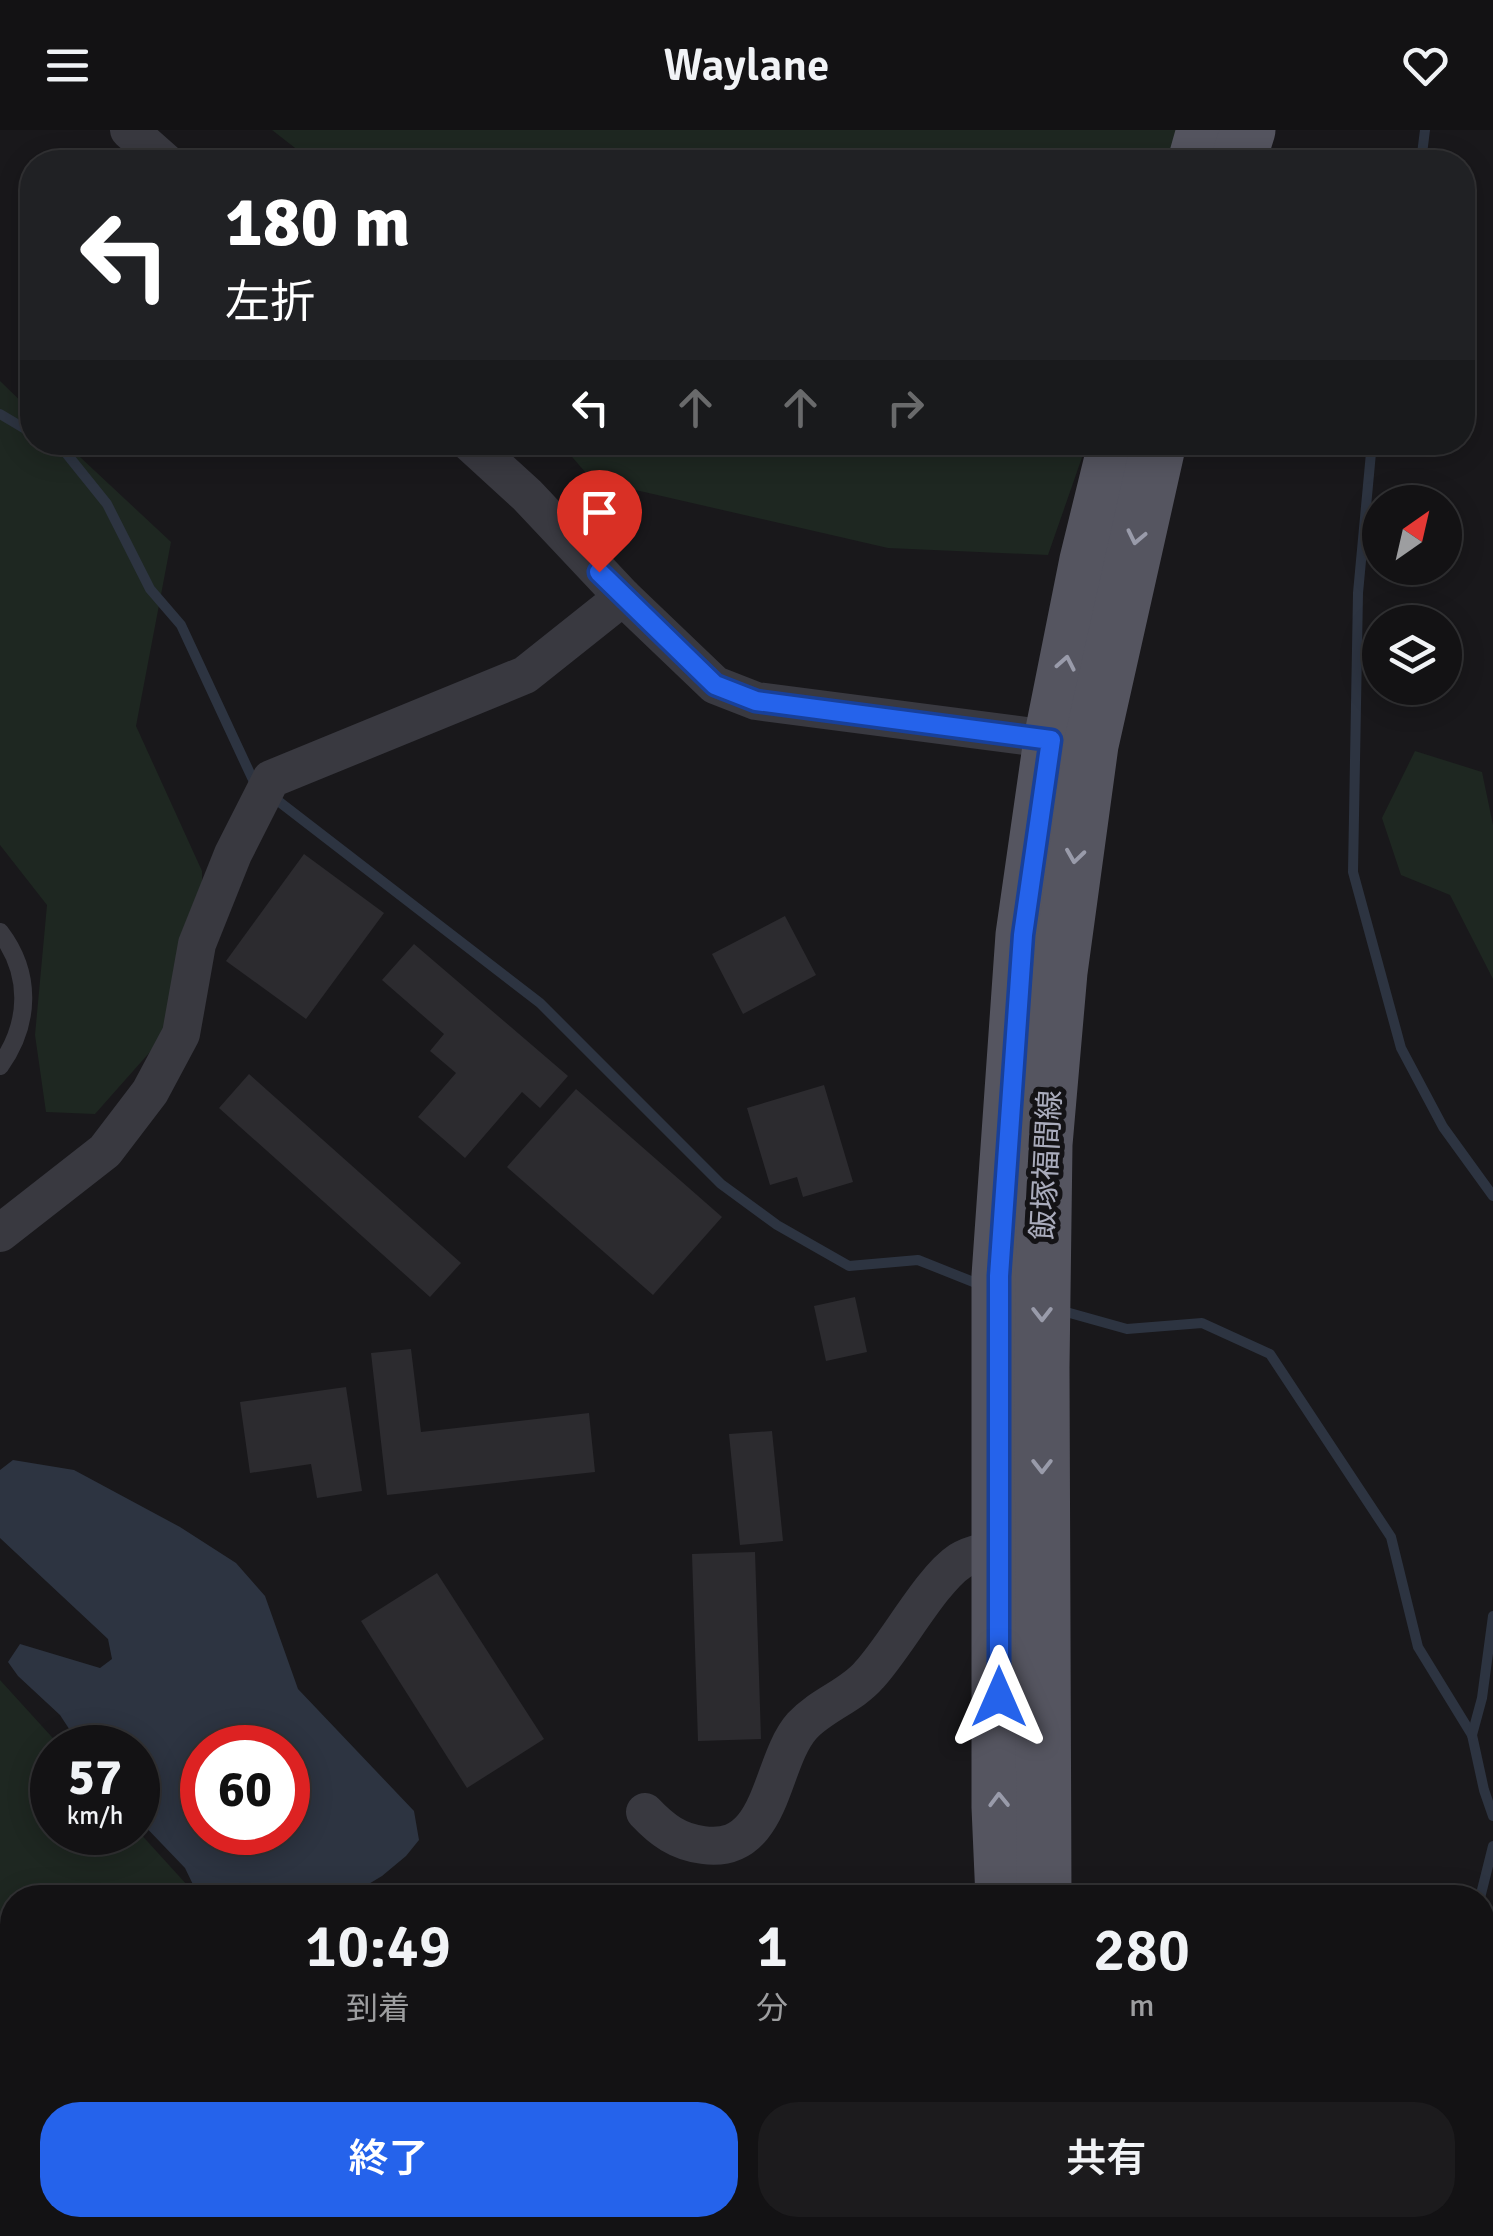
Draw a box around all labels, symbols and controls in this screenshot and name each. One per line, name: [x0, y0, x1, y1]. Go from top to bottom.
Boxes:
icon: menu: [40, 38, 95, 93]
text: Waylane: [664, 38, 829, 93]
icon: heart: [1398, 38, 1453, 93]
text: 180 m: [225, 179, 410, 265]
icon: left: [60, 190, 190, 320]
text: 左折: [225, 275, 315, 330]
icon: left: [563, 380, 618, 435]
icon: ahead: [668, 380, 723, 435]
icon: ahead: [773, 380, 828, 435]
icon: right: [878, 380, 933, 435]
pin: [557, 470, 642, 573]
icon: arrive: [572, 485, 627, 540]
north arrow: [1362, 485, 1462, 585]
map controls: [1362, 485, 1462, 705]
one-way arrow: [1126, 528, 1147, 545]
button: layers: [1362, 605, 1462, 705]
one-way arrow: [1055, 655, 1076, 672]
one-way arrow: [1065, 849, 1086, 865]
street label: 飯塚福間線: [1025, 1089, 1069, 1241]
one-way arrow: [1031, 1306, 1053, 1322]
one-way arrow: [1031, 1458, 1053, 1474]
position arrow: [947, 1645, 1051, 1749]
speed limit sign: 60: [180, 1725, 310, 1855]
text: 57: [68, 1747, 122, 1809]
one-way arrow: [988, 1792, 1010, 1808]
text: km/h: [67, 1800, 123, 1831]
text: 10:49: [305, 1910, 451, 1984]
text: 1: [756, 1910, 788, 1984]
text: 280: [1093, 1914, 1190, 1988]
text: m: [1129, 1986, 1154, 2025]
text: 到着: [346, 1989, 410, 2028]
text: 分: [756, 1989, 788, 2028]
button: 終了: [40, 2102, 738, 2217]
button: 共有: [758, 2102, 1455, 2217]

